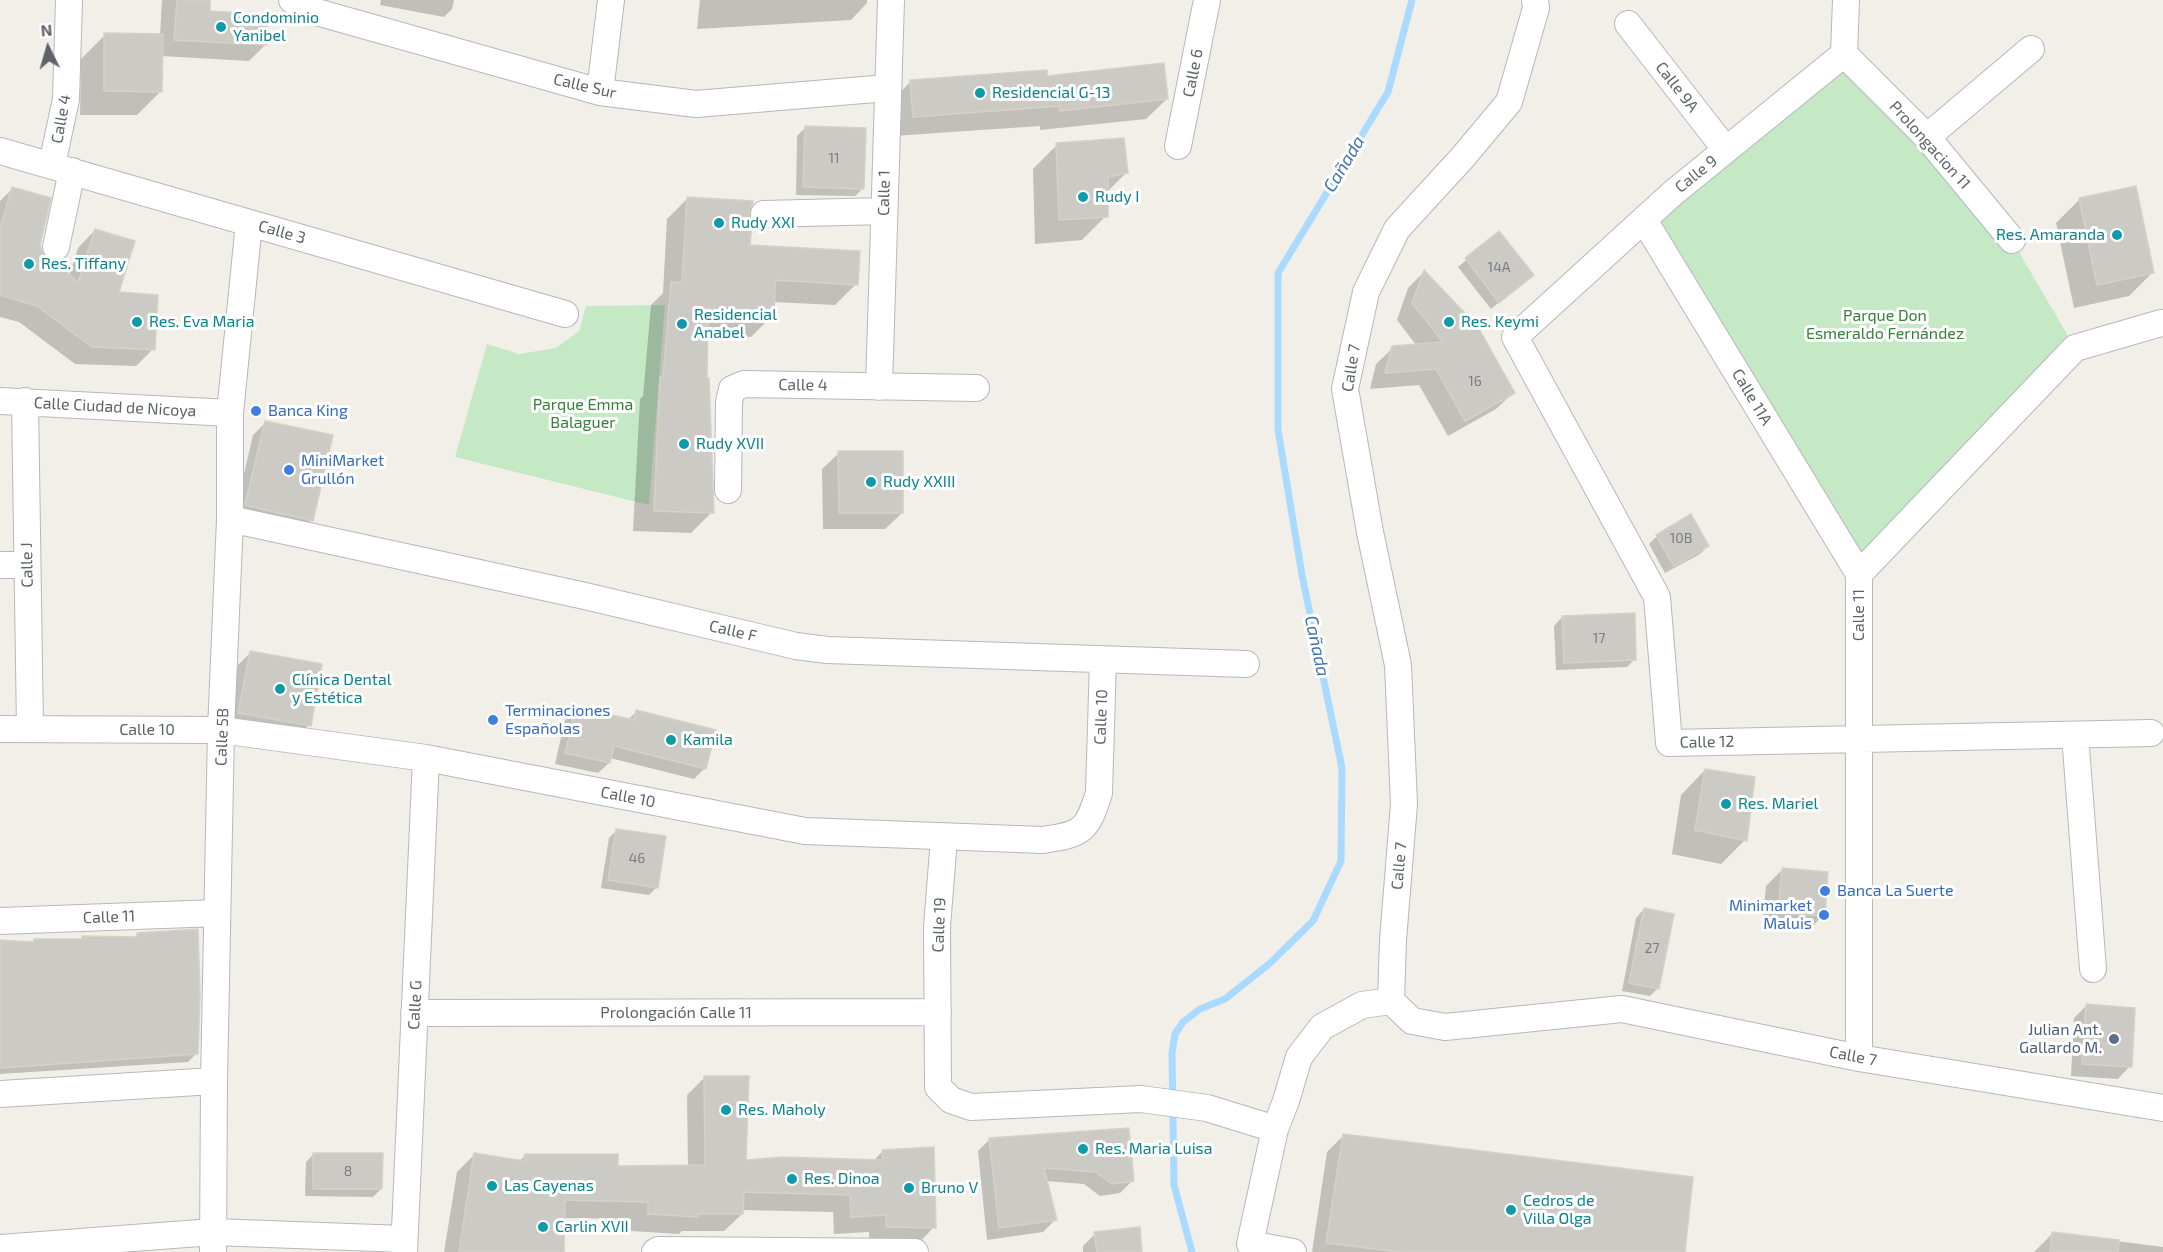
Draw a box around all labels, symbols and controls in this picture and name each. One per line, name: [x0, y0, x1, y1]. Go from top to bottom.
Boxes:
place label: Condominio Yanibel: [233, 8, 319, 46]
north arrow: [18, 18, 78, 78]
text: N: [40, 20, 53, 40]
marker: Condominio Yanibel: [214, 20, 228, 34]
street label: Calle 6: [1179, 47, 1207, 99]
street label: Calle 9A: [1651, 58, 1703, 116]
street label: Calle Sur: [552, 69, 618, 103]
place label: Residencial G-13: [992, 83, 1110, 103]
marker: Residencial G-13: [973, 86, 987, 100]
street label: Calle 4: [47, 93, 75, 145]
street label: Prolongacion 11: [1885, 97, 1975, 193]
water label: Cañada: [1319, 132, 1369, 196]
house number: 11: [828, 150, 840, 166]
street label: Calle 9: [1671, 151, 1721, 197]
street label: Calle 1: [874, 170, 894, 216]
place label: Rudy I: [1095, 187, 1139, 207]
marker: Rudy I: [1076, 190, 1090, 204]
place label: Rudy XXI: [731, 213, 795, 233]
street label: Calle 3: [256, 216, 308, 248]
marker: Rudy XXI: [712, 216, 726, 230]
place label: Res. Amaranda: [1996, 225, 2105, 245]
marker: Res. Amaranda: [2110, 228, 2124, 242]
place label: Res. Tiffany: [41, 254, 126, 274]
marker: Res. Tiffany: [22, 257, 36, 271]
house number: 14A: [1488, 259, 1510, 275]
place label: Residencial Anabel: [694, 305, 777, 343]
park label: Parque Don Esmeraldo Fernández: [1806, 306, 1964, 344]
place label: Res. Eva Maria: [149, 312, 254, 332]
place label: Res. Keymi: [1461, 312, 1539, 332]
marker: Res. Eva Maria: [130, 315, 144, 329]
marker: Res. Keymi: [1442, 315, 1456, 329]
marker: Residencial Anabel: [675, 317, 689, 331]
street label: Calle 7: [1338, 343, 1364, 393]
street label: Calle 11A: [1728, 365, 1776, 429]
house number: 16: [1468, 373, 1482, 389]
street label: Calle 4: [778, 375, 828, 395]
street label: Calle Ciudad de Nicoya: [33, 393, 197, 421]
park label: Parque Emma Balaguer: [533, 395, 633, 433]
place label: Banca King: [268, 401, 348, 421]
marker: Banca King: [249, 404, 263, 418]
place label: Rudy XVII: [696, 434, 764, 454]
marker: Rudy XVII: [677, 437, 691, 451]
place label: MiniMarket Grullón: [301, 451, 384, 489]
marker: MiniMarket Grullón: [282, 463, 296, 477]
place label: Rudy XXIII: [883, 472, 955, 492]
marker: Rudy XXIII: [864, 475, 878, 489]
house number: 10B: [1670, 530, 1692, 546]
street label: Calle J: [17, 542, 37, 588]
street label: Calle 11: [1849, 589, 1869, 641]
water label: Cañada: [1300, 614, 1334, 678]
street label: Calle F: [707, 616, 759, 646]
house number: 17: [1593, 630, 1605, 646]
place label: Clínica Dental y Estética: [292, 670, 391, 708]
marker: Clínica Dental y Estética: [273, 682, 287, 696]
street label: Calle 10: [1090, 689, 1112, 745]
place label: Terminaciones Españolas: [505, 701, 610, 739]
street label: Calle 5B: [211, 708, 233, 766]
marker: Terminaciones Españolas: [486, 713, 500, 727]
street label: Calle 10: [119, 720, 175, 740]
place label: Kamila: [683, 730, 733, 750]
street label: Calle 12: [1679, 732, 1735, 752]
marker: Kamila: [664, 733, 678, 747]
street label: Calle 10: [599, 782, 657, 812]
place label: Res. Mariel: [1738, 794, 1818, 814]
marker: Res. Mariel: [1719, 797, 1733, 811]
street label: Calle 7: [1387, 841, 1411, 891]
house number: 46: [629, 850, 645, 866]
place label: Banca La Suerte: [1837, 881, 1954, 901]
marker: Banca La Suerte: [1818, 884, 1832, 898]
place label: Minimarket Maluis: [1729, 896, 1812, 934]
street label: Calle 19: [928, 897, 950, 953]
street label: Calle 11: [83, 906, 135, 928]
marker: Minimarket Maluis: [1817, 908, 1831, 922]
house number: 27: [1644, 940, 1660, 956]
street label: Calle G: [404, 980, 426, 1030]
street label: Prolongación Calle 11: [600, 1003, 752, 1023]
place label: Julian Ant. Gallardo M.: [2019, 1020, 2102, 1058]
marker: Julian Ant. Gallardo M.: [2107, 1032, 2121, 1046]
street label: Calle 7: [1828, 1042, 1878, 1070]
place label: Res. Maholy: [738, 1100, 826, 1120]
marker: Res. Maholy: [719, 1103, 733, 1117]
place label: Res. Maria Luisa: [1095, 1139, 1213, 1159]
marker: Res. Maria Luisa: [1076, 1142, 1090, 1156]
house number: 8: [344, 1163, 352, 1179]
place label: Res. Dinoa: [804, 1169, 880, 1189]
marker: Res. Dinoa: [785, 1172, 799, 1186]
place label: Las Cayenas: [504, 1176, 594, 1196]
place label: Bruno V: [921, 1178, 978, 1198]
marker: Las Cayenas: [485, 1179, 499, 1193]
marker: Bruno V: [902, 1181, 916, 1195]
place label: Cedros de Villa Olga: [1523, 1191, 1595, 1229]
marker: Cedros de Villa Olga: [1504, 1203, 1518, 1217]
place label: Carlin XVII: [555, 1217, 629, 1237]
marker: Carlin XVII: [536, 1220, 550, 1234]

